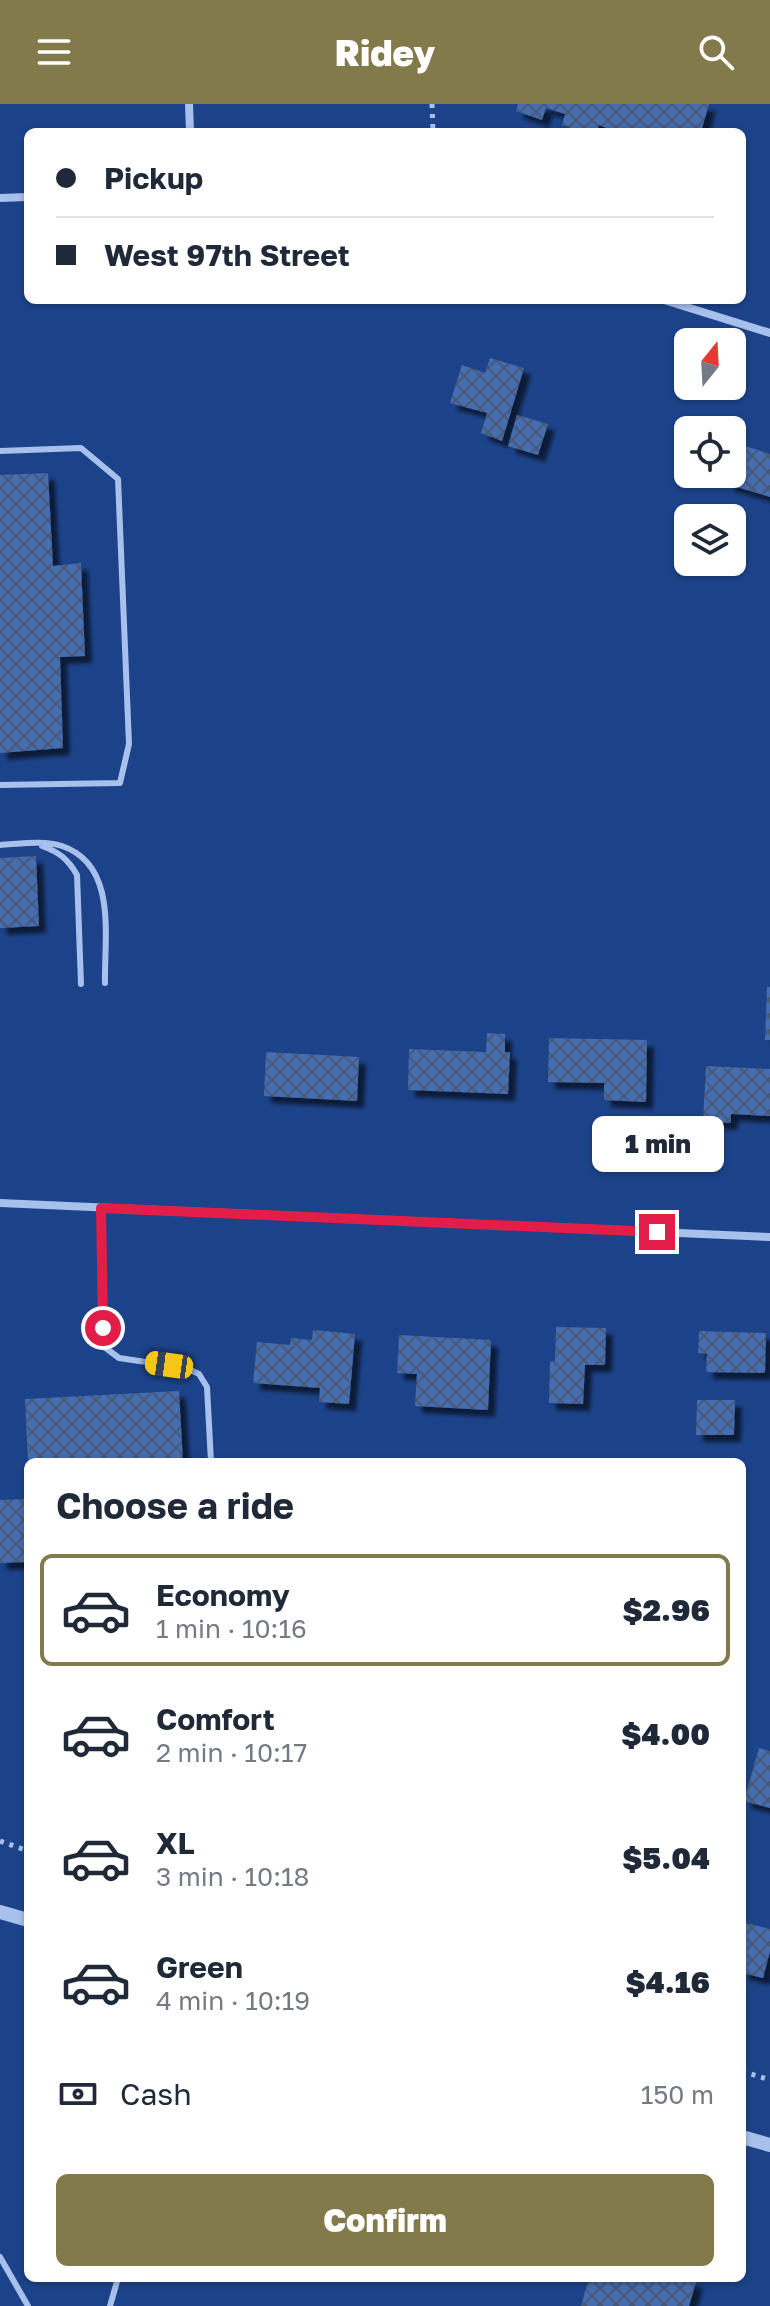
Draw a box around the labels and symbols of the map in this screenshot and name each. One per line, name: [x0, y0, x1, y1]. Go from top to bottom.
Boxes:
north arrow: [674, 328, 746, 400]
callout: 1 min: [591, 1116, 723, 1172]
route end: [639, 1214, 675, 1250]
route start: [85, 1310, 121, 1346]
car: [144, 1350, 194, 1380]

